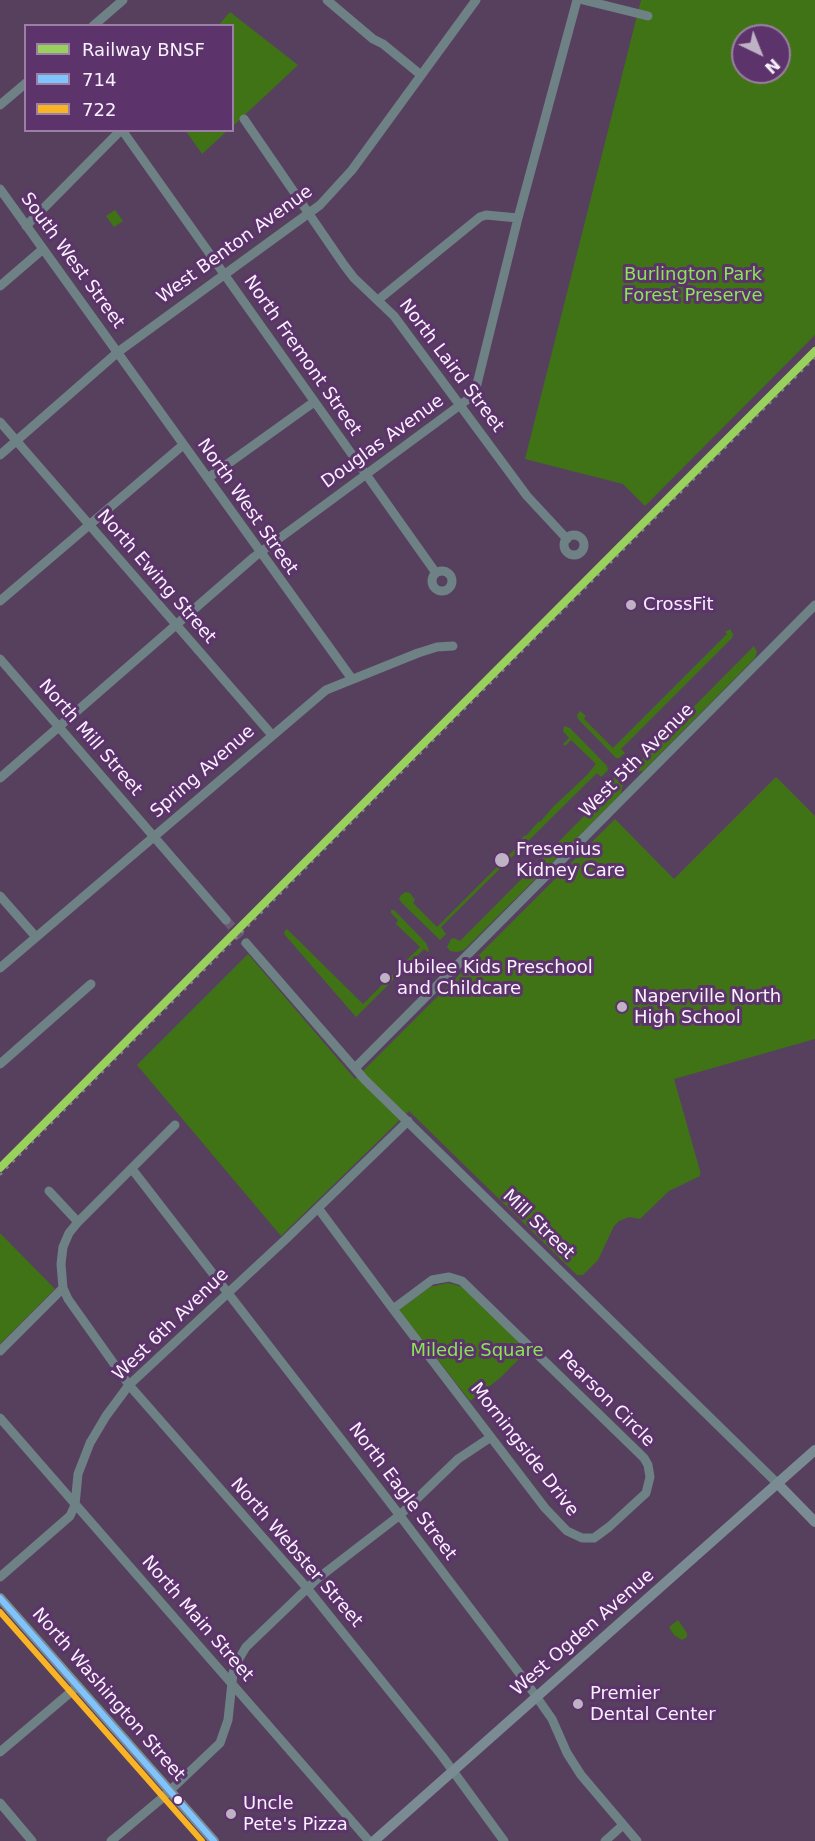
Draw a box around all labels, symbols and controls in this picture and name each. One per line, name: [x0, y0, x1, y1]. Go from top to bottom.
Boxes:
legend: [24, 24, 234, 132]
north arrow: [731, 24, 791, 84]
text: Railway BNSF: [82, 39, 205, 60]
text: N: [761, 55, 784, 78]
text: 714: [82, 69, 116, 90]
text: 722: [82, 99, 116, 120]
street label: West Benton Avenue: [153, 181, 317, 309]
street label: South West Street: [15, 189, 129, 333]
park label: Burlington Park Forest Preserve: [623, 264, 763, 306]
street label: North Fremont Street: [238, 272, 366, 440]
street label: North Laird Street: [394, 295, 508, 437]
street label: Douglas Avenue: [318, 390, 448, 494]
street label: North West Street: [192, 435, 302, 579]
street label: North Ewing Street: [92, 506, 220, 648]
place label: CrossFit: [643, 594, 713, 616]
marker: CrossFit: [624, 598, 638, 612]
street label: North Mill Street: [34, 675, 146, 801]
street label: West 5th Avenue: [575, 699, 699, 823]
street label: Spring Avenue: [147, 721, 259, 823]
place label: Fresenius Kidney Care: [516, 839, 625, 882]
marker: Fresenius Kidney Care: [493, 851, 511, 869]
place label: Jubilee Kids Preschool and Childcare: [397, 957, 593, 1000]
marker: Jubilee Kids Preschool and Childcare: [378, 971, 392, 985]
place label: Naperville North High School: [634, 986, 781, 1028]
marker: Naperville North High School: [615, 1000, 629, 1014]
street label: Mill Street: [498, 1186, 578, 1264]
street label: West 6th Avenue: [109, 1264, 233, 1386]
park label: Miledje Square: [410, 1340, 544, 1362]
street label: Pearson Circle: [553, 1346, 659, 1452]
street label: Morningside Drive: [465, 1379, 583, 1521]
street label: North Eagle Street: [343, 1419, 461, 1565]
street label: North Webster Street: [225, 1474, 367, 1632]
street label: North Main Street: [137, 1552, 257, 1686]
street label: West Ogden Avenue: [507, 1565, 659, 1701]
street label: North Washington Street: [27, 1604, 189, 1786]
place label: Premier Dental Center: [590, 1683, 716, 1726]
marker: Premier Dental Center: [571, 1697, 585, 1711]
place label: Uncle Pete's Pizza: [243, 1793, 348, 1836]
unlabelled marker: [172, 1794, 184, 1806]
marker: Uncle Pete's Pizza: [224, 1807, 238, 1821]

